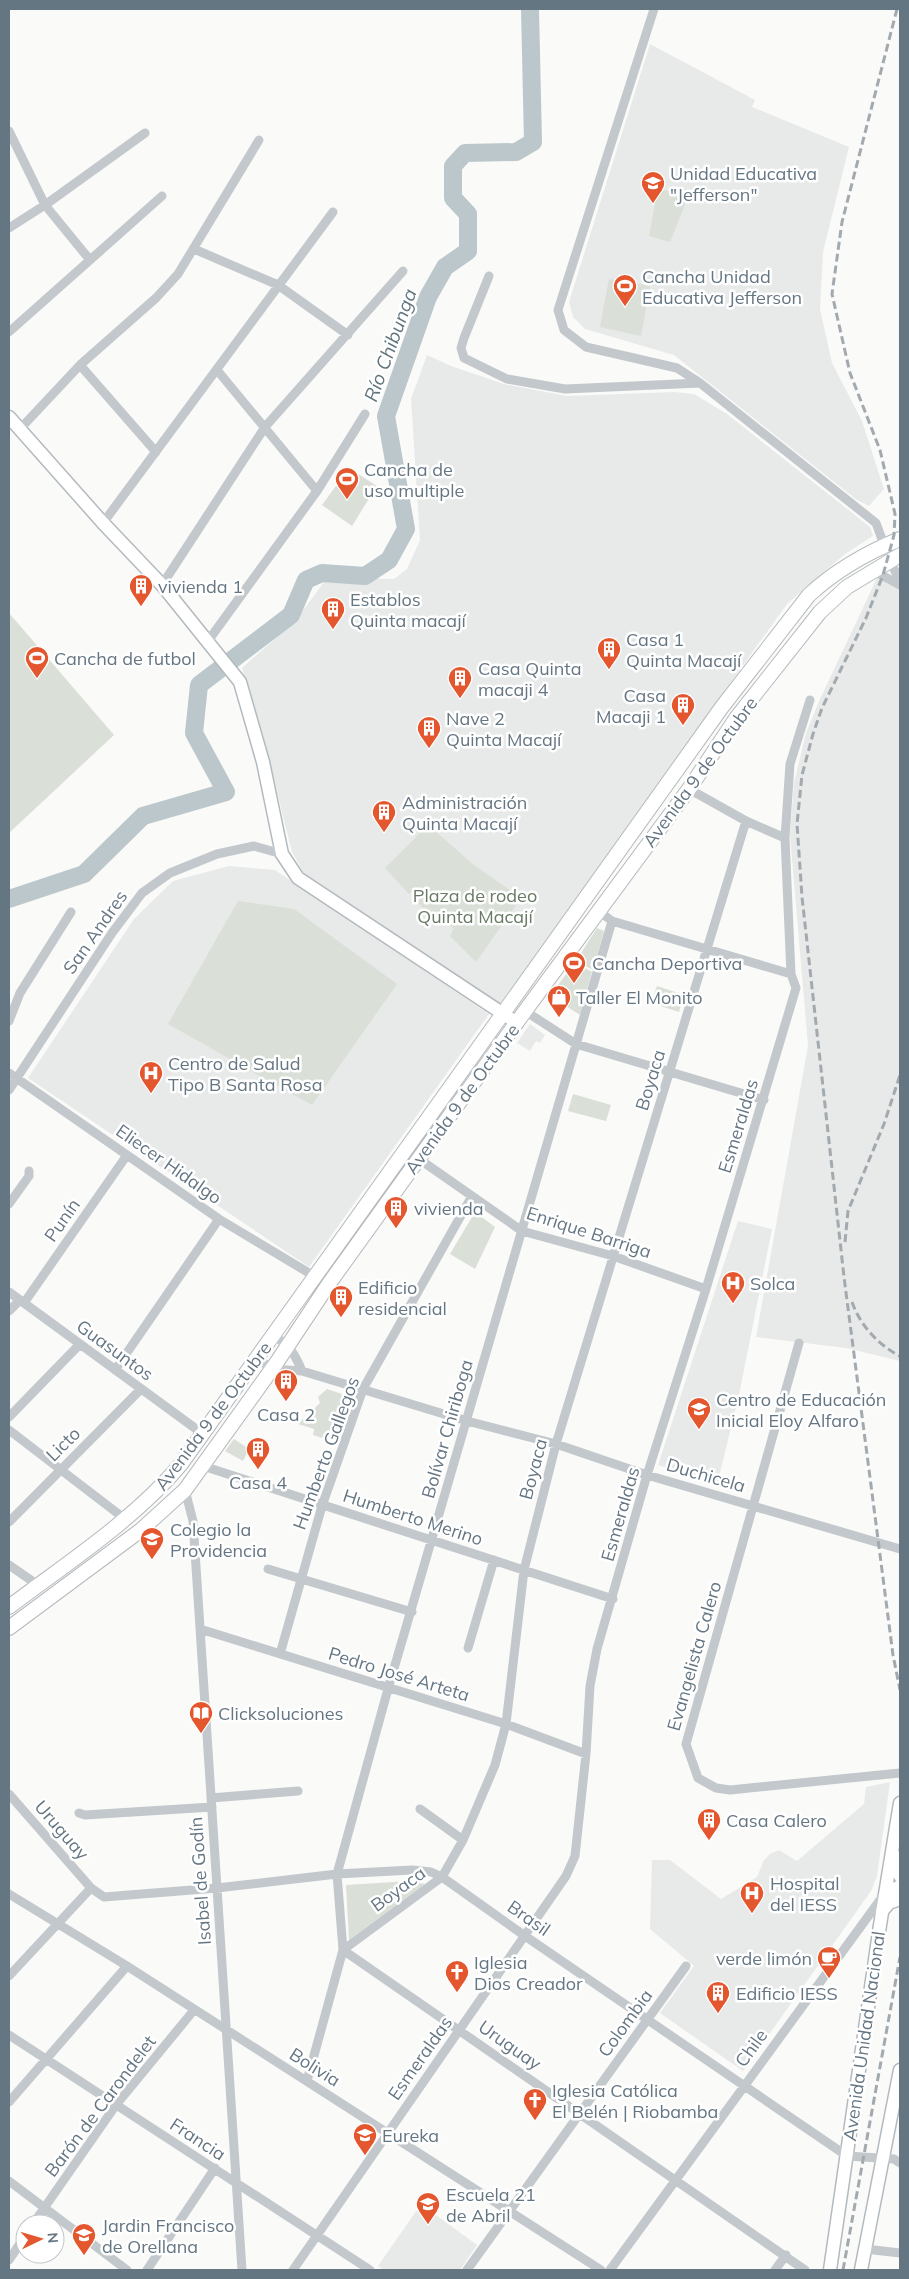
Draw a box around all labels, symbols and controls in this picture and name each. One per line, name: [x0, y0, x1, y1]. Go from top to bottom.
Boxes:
place label: Unidad Educativa "Jefferson": [670, 162, 817, 206]
school or university icon: Unidad Educativa "Jefferson": [640, 170, 666, 204]
place label: Cancha Unidad Educativa Jefferson: [642, 265, 802, 309]
sports icon: Cancha Unidad Educativa Jefferson: [612, 273, 638, 307]
water label: Río Chibunga: [358, 285, 422, 405]
place label: Cancha de uso multiple: [364, 458, 464, 502]
sports icon: Cancha de uso multiple: [334, 466, 360, 500]
building icon: vivienda 1: [128, 573, 154, 607]
place label: vivienda 1: [158, 575, 243, 598]
place label: Establos Quinta macají: [350, 588, 467, 632]
building icon: Establos Quinta macají: [320, 596, 346, 630]
place label: Casa 1 Quinta Macají: [626, 628, 743, 672]
building icon: Casa 1 Quinta Macají: [596, 636, 622, 670]
sports icon: Cancha de futbol: [24, 645, 50, 679]
place label: Cancha de futbol: [54, 647, 196, 670]
place label: Casa Quinta macaji 4: [478, 657, 581, 701]
building icon: Casa Quinta macaji 4: [447, 665, 473, 699]
place label: Casa Macaji 1: [596, 684, 666, 728]
street label: Avenida 9 de Octubre: [638, 692, 762, 852]
building icon: Casa Macaji 1: [670, 692, 696, 726]
place label: Nave 2 Quinta Macají: [446, 707, 563, 751]
building icon: Nave 2 Quinta Macají: [416, 715, 442, 749]
place label: Administración Quinta Macají: [402, 791, 527, 835]
building icon: Administración Quinta Macají: [371, 799, 397, 833]
park label: Plaza de rodeo Quinta Macají: [413, 884, 537, 928]
street label: San Andres: [58, 886, 132, 978]
sports icon: Cancha Deportiva: [561, 950, 587, 984]
place label: Cancha Deportiva: [592, 952, 742, 975]
shop icon: Taller El Monito: [546, 984, 572, 1018]
place label: Taller El Monito: [576, 986, 703, 1009]
street label: Avenida 9 de Octubre: [400, 1019, 524, 1179]
street label: Boyaca: [630, 1047, 670, 1113]
place label: Centro de Salud Tipo B Santa Rosa: [168, 1052, 323, 1096]
hospital icon: Centro de Salud Tipo B Santa Rosa: [138, 1060, 164, 1094]
street label: Esmeraldas: [713, 1076, 763, 1176]
street label: Eliecer Hidalgo: [112, 1119, 226, 1209]
street label: Punín: [39, 1194, 85, 1246]
building icon: vivienda: [383, 1195, 409, 1229]
place label: vivienda: [414, 1197, 484, 1220]
street label: Enrique Barriga: [524, 1201, 654, 1263]
hospital icon: Solca: [720, 1270, 746, 1304]
place label: Solca: [750, 1272, 795, 1295]
place label: Edificio residencial: [358, 1276, 447, 1320]
building icon: Edificio residencial: [328, 1284, 354, 1318]
street label: Guasuntos: [72, 1314, 158, 1386]
street label: Avenida 9 de Octubre: [150, 1337, 276, 1495]
street label: Bolívar Chiriboga: [416, 1357, 478, 1501]
building icon: Casa 2: [273, 1368, 299, 1402]
street label: Humberto Gallegos: [288, 1373, 364, 1533]
place label: Centro de Educación Inicial Eloy Alfaro: [716, 1388, 886, 1432]
school or university icon: Centro de Educación Inicial Eloy Alfaro: [686, 1396, 712, 1430]
place label: Casa 2: [257, 1403, 315, 1426]
street label: Licto: [41, 1422, 85, 1466]
building icon: Casa 4: [245, 1436, 271, 1470]
street label: Boyaca: [514, 1436, 552, 1502]
street label: Duchicela: [664, 1453, 748, 1497]
street label: Esmeraldas: [596, 1464, 644, 1564]
place label: Casa 4: [229, 1471, 287, 1494]
street label: Humberto Merino: [340, 1484, 486, 1550]
place label: Colegio la Providencia: [170, 1518, 267, 1562]
school or university icon: Colegio la Providencia: [139, 1526, 165, 1560]
street label: Evangelista Calero: [662, 1579, 726, 1733]
street label: Pedro José Arteta: [326, 1642, 472, 1706]
library icon: Clicksoluciones: [188, 1700, 214, 1734]
place label: Clicksoluciones: [218, 1702, 344, 1725]
street label: Uruguay: [30, 1795, 94, 1865]
building icon: Casa Calero: [696, 1807, 722, 1841]
place label: Casa Calero: [726, 1809, 827, 1832]
street label: Isabel de Godín: [184, 1816, 216, 1946]
street label: Boyaca: [366, 1861, 430, 1917]
place label: Hospital del IESS: [770, 1872, 839, 1916]
hospital icon: Hospital del IESS: [739, 1880, 765, 1914]
street label: Brasil: [503, 1895, 555, 1941]
street label: Avenida Unidad Nacional: [838, 1930, 890, 2142]
cafe icon: verde limón: [816, 1945, 842, 1979]
place label: verde limón: [716, 1947, 812, 1970]
place label: Iglesia Dios Creador: [474, 1951, 583, 1995]
church icon: Iglesia Dios Creador: [444, 1959, 470, 1993]
building icon: Edificio IESS: [705, 1980, 731, 2014]
place label: Edificio IESS: [736, 1982, 838, 2005]
street label: Colombia: [593, 1985, 657, 2061]
street label: Esmeraldas: [383, 2012, 457, 2104]
street label: Uruguay: [474, 2015, 546, 2075]
street label: Chile: [730, 2025, 772, 2071]
street label: Barón de Carondelet: [39, 2031, 161, 2181]
street label: Bolivia: [285, 2042, 345, 2092]
place label: Iglesia Católica El Belén | Riobamba: [552, 2079, 718, 2123]
church icon: Iglesia Católica El Belén | Riobamba: [522, 2087, 548, 2121]
street label: Francia: [166, 2113, 230, 2165]
school or university icon: Eureka: [352, 2122, 378, 2156]
place label: Eureka: [382, 2124, 439, 2147]
place label: Escuela 21 de Abril: [446, 2183, 536, 2227]
school or university icon: Escuela 21 de Abril: [415, 2191, 441, 2225]
north arrow: [15, 2214, 65, 2264]
place label: Jardin Francisco de Orellana: [102, 2214, 234, 2258]
school or university icon: Jardin Francisco de Orellana: [71, 2222, 97, 2256]
text: N: [44, 2232, 62, 2244]

